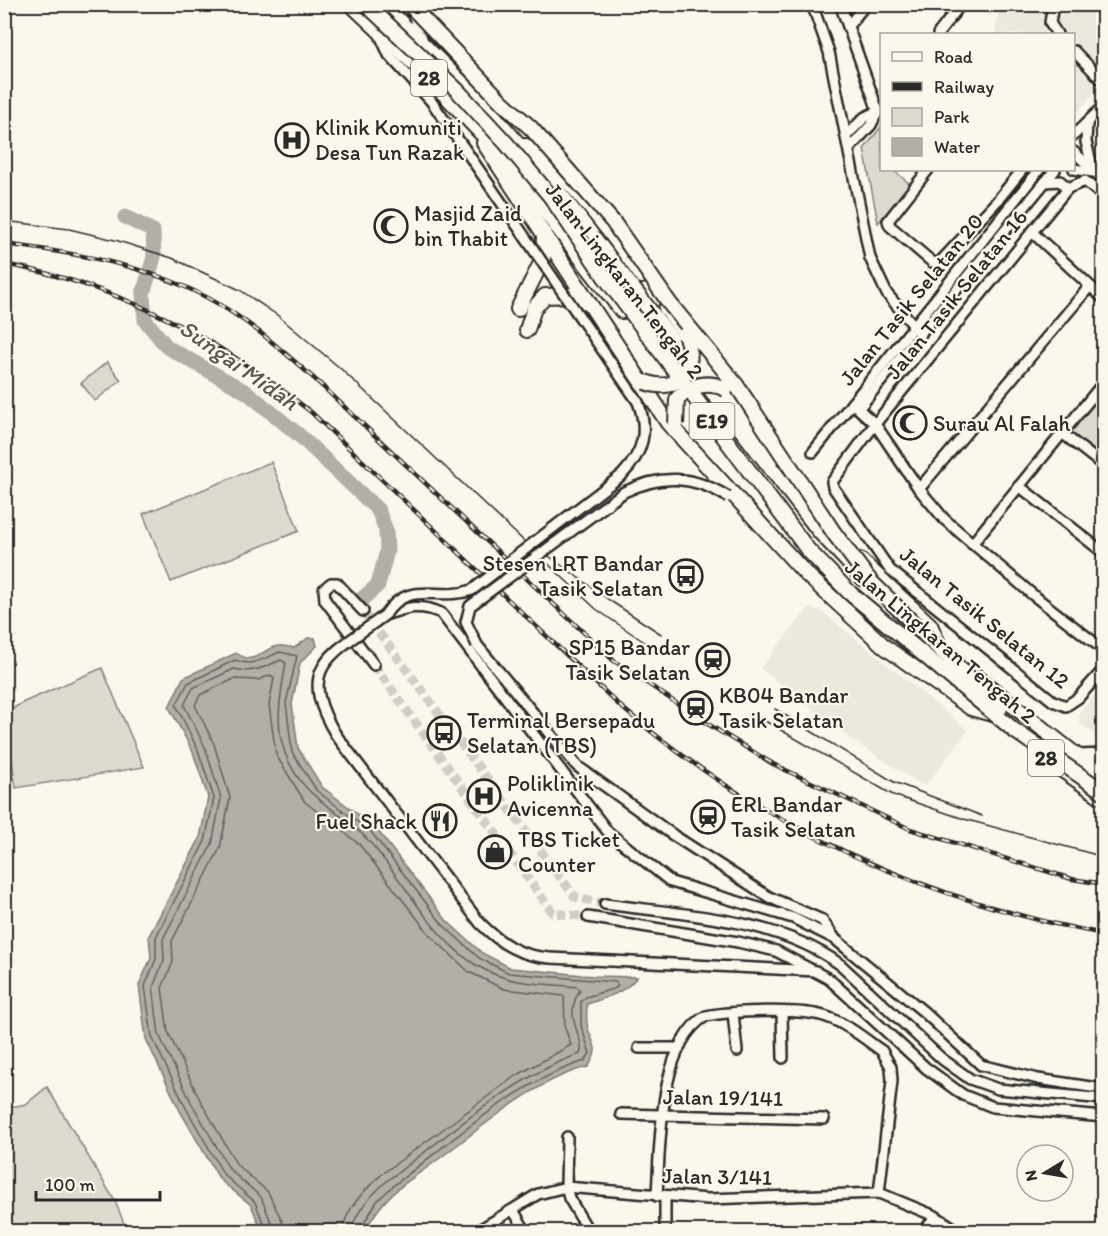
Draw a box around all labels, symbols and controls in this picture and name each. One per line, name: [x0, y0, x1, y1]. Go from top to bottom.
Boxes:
legend: [880, 33, 1075, 171]
text: Road: [934, 46, 973, 68]
road number: 28: [411, 60, 447, 96]
text: Railway: [934, 76, 995, 98]
text: Park: [934, 106, 969, 128]
place label: Klinik Komuniti Desa Tun Razak: [315, 114, 465, 166]
hospital icon: Klinik Komuniti Desa Tun Razak: [274, 122, 310, 158]
text: Water: [934, 136, 980, 158]
street label: Jalan Lingkaran Tengah 2: [540, 177, 710, 384]
place label: Masjid Zaid bin Thabit: [414, 200, 522, 252]
street label: Jalan Tasik Selatan 16: [880, 204, 1033, 385]
mosque icon: Masjid Zaid bin Thabit: [373, 208, 409, 244]
street label: Jalan Tasik Selatan 20: [834, 208, 989, 391]
water label: Sungai Midah: [174, 313, 305, 417]
road number: E19: [690, 403, 734, 439]
mosque icon: Surau Al Falah: [892, 405, 928, 441]
place label: Surau Al Falah: [933, 410, 1071, 437]
street label: Jalan Tasik Selatan 12: [894, 541, 1075, 694]
place label: Stesen LRT Bandar Tasik Selatan: [483, 550, 663, 602]
street label: Jalan Lingkaran Tengah 2: [840, 553, 1042, 730]
bus stop icon: Stesen LRT Bandar Tasik Selatan: [668, 558, 704, 594]
place label: SP15 Bandar Tasik Selatan: [565, 634, 690, 686]
station icon: SP15 Bandar Tasik Selatan: [695, 642, 731, 678]
place label: KB04 Bandar Tasik Selatan: [719, 682, 849, 734]
station icon: KB04 Bandar Tasik Selatan: [678, 690, 714, 726]
place label: Terminal Bersepadu Selatan (TBS): [467, 707, 655, 759]
bus stop icon: Terminal Bersepadu Selatan (TBS): [426, 715, 462, 751]
road number: 28: [1028, 740, 1064, 776]
place label: Poliklinik Avicenna: [507, 770, 594, 822]
hospital icon: Poliklinik Avicenna: [466, 778, 502, 814]
place label: ERL Bandar Tasik Selatan: [731, 791, 856, 843]
station icon: ERL Bandar Tasik Selatan: [690, 799, 726, 835]
restaurant icon: Fuel Shack: [422, 803, 458, 839]
place label: Fuel Shack: [315, 808, 418, 835]
place label: TBS Ticket Counter: [518, 826, 620, 878]
shop icon: TBS Ticket Counter: [477, 834, 513, 870]
street label: Jalan 19/141: [663, 1083, 783, 1112]
north arrow: [1015, 1143, 1075, 1203]
street label: Jalan 3/141: [662, 1162, 772, 1191]
scale bar: [36, 1164, 160, 1202]
text: N: [1020, 1169, 1041, 1183]
text: 100 m: [45, 1174, 95, 1196]

